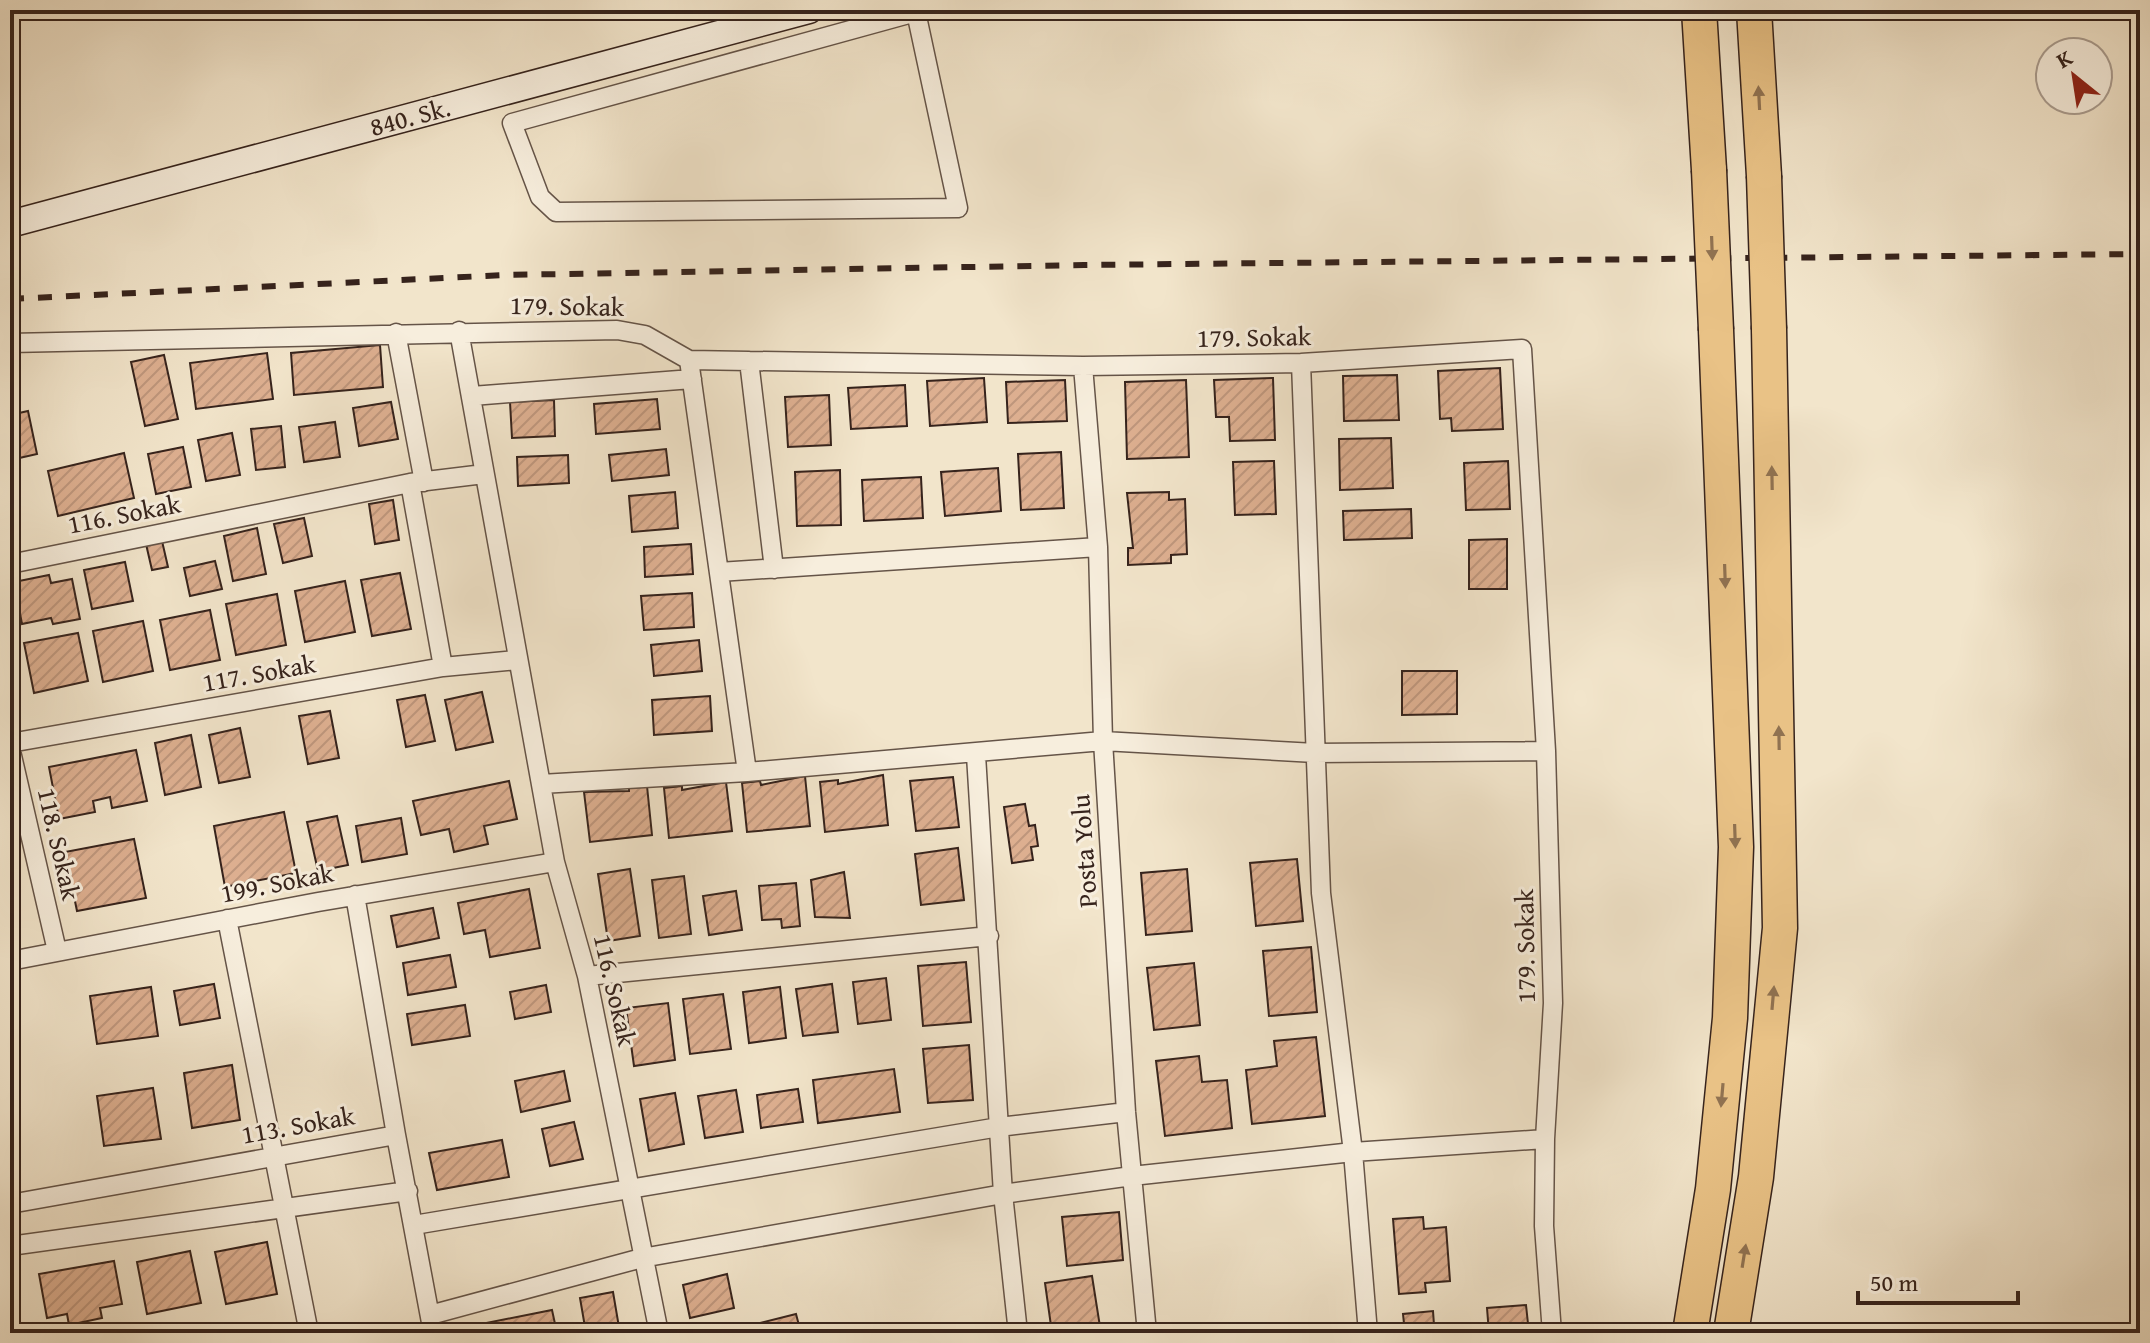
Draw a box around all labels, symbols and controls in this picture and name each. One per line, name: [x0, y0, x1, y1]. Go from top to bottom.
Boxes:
north arrow: [2034, 36, 2114, 116]
text: K: [2050, 41, 2078, 76]
one-way arrow: [1753, 85, 1766, 110]
street label: 840. Sk.: [365, 87, 454, 146]
one-way arrow: [1706, 236, 1719, 261]
street label: 179. Sokak: [510, 285, 625, 326]
street label: 179. Sokak: [1197, 316, 1312, 357]
one-way arrow: [1766, 465, 1779, 490]
street label: 116. Sokak: [64, 483, 184, 544]
one-way arrow: [1719, 564, 1732, 589]
street label: 117. Sokak: [199, 643, 319, 702]
one-way arrow: [1773, 725, 1785, 750]
street label: 118. Sokak: [28, 784, 92, 905]
street label: Posta Yolu: [1060, 793, 1107, 909]
one-way arrow: [1729, 824, 1742, 849]
street label: 199. Sokak: [217, 852, 337, 913]
street label: 179. Sokak: [1504, 888, 1545, 1003]
street label: 116. Sokak: [584, 930, 648, 1051]
one-way arrow: [1767, 985, 1780, 1010]
one-way arrow: [1716, 1083, 1729, 1108]
street label: 113. Sokak: [238, 1095, 358, 1154]
one-way arrow: [1738, 1243, 1750, 1268]
scale bar: [1858, 1255, 2018, 1305]
text: 50 m: [1870, 1265, 1918, 1300]

